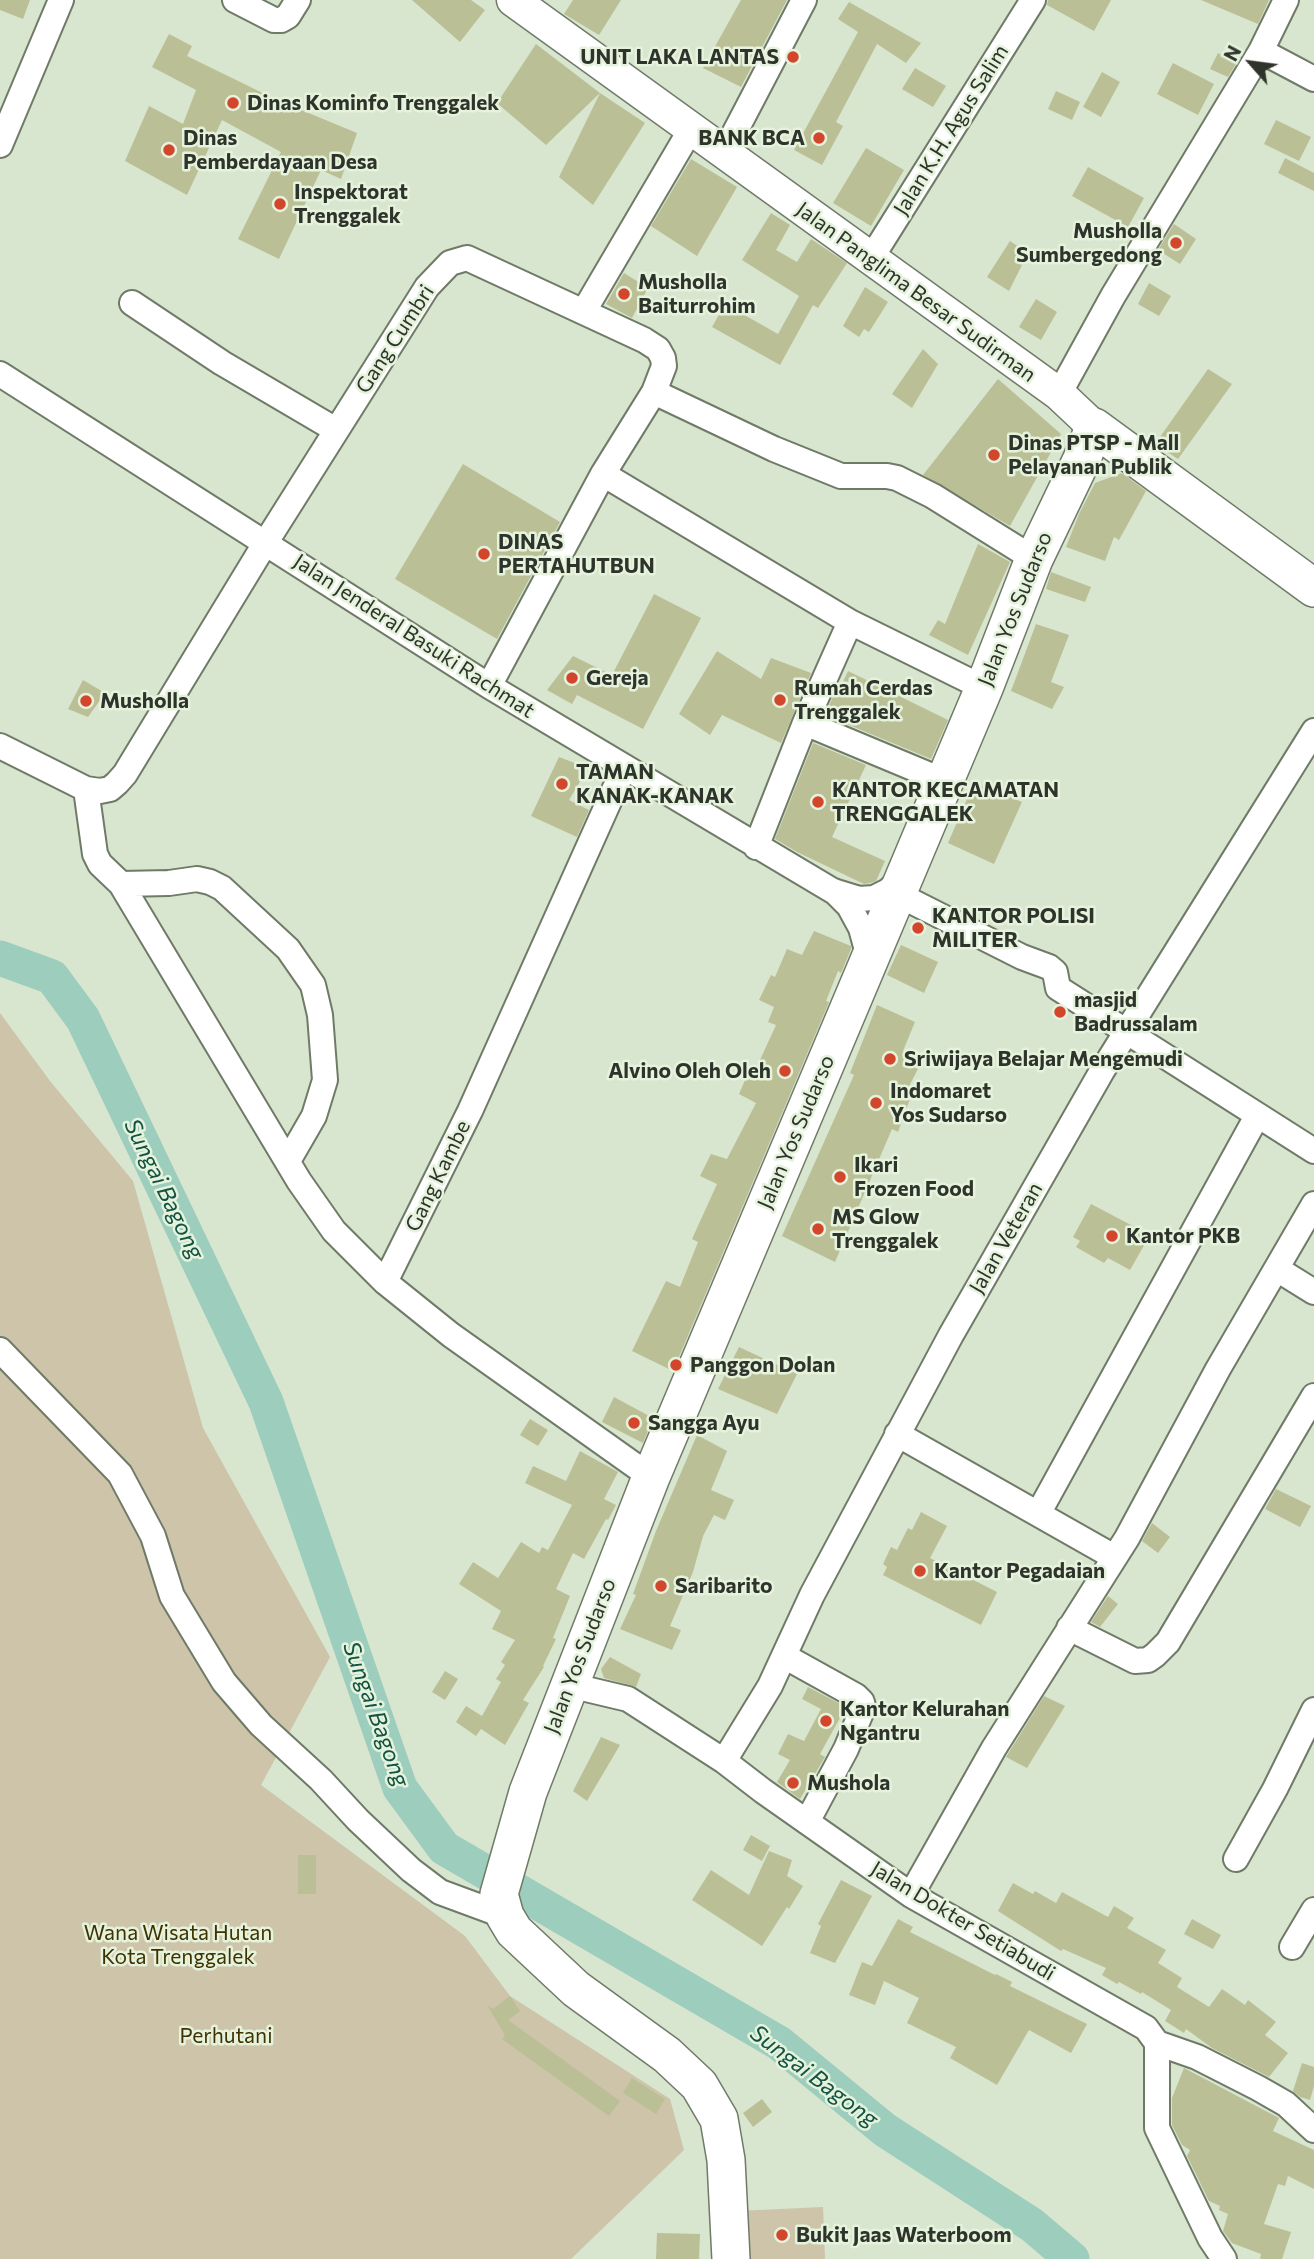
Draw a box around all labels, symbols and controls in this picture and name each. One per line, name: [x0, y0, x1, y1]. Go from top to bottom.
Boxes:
north arrow: [1216, 28, 1286, 98]
street label: Jalan K.H. Agus Salim: [888, 40, 1014, 220]
text: N: [1219, 41, 1246, 65]
place label: UNIT LAKA LANTAS: [580, 44, 779, 70]
marker: UNIT LAKA LANTAS: [785, 49, 801, 65]
place label: Dinas Kominfo Trenggalek: [247, 90, 499, 116]
marker: Dinas Kominfo Trenggalek: [225, 95, 241, 111]
place label: Dinas Pemberdayaan Desa: [183, 125, 378, 175]
place label: BANK BCA: [698, 125, 805, 151]
marker: BANK BCA: [811, 130, 827, 146]
marker: Dinas Pemberdayaan Desa: [161, 142, 177, 158]
place label: Inspektorat Trenggalek: [294, 179, 408, 229]
marker: Inspektorat Trenggalek: [272, 196, 288, 212]
street label: Jalan Panglima Besar Sudirman: [791, 197, 1041, 387]
place label: Musholla Sumbergedong: [1016, 218, 1162, 268]
marker: Musholla Sumbergedong: [1168, 235, 1184, 251]
place label: Musholla Baiturrohim: [638, 269, 756, 319]
street label: Gang Cumbri: [351, 280, 439, 398]
marker: Musholla Baiturrohim: [616, 286, 632, 302]
place label: Dinas PTSP - Mall Pelayanan Publik: [1008, 430, 1179, 480]
marker: Dinas PTSP - Mall Pelayanan Publik: [986, 447, 1002, 463]
street label: Jalan Yos Sudarso: [973, 528, 1057, 690]
place label: DINAS PERTAHUTBUN: [498, 529, 655, 579]
marker: DINAS PERTAHUTBUN: [476, 546, 492, 562]
street label: Jalan Jenderal Basuki Rachmat: [289, 549, 539, 723]
place label: Gereja: [586, 665, 649, 691]
marker: Gereja: [564, 670, 580, 686]
place label: Rumah Cerdas Trenggalek: [794, 675, 933, 725]
place label: Musholla: [100, 688, 189, 714]
marker: Rumah Cerdas Trenggalek: [772, 692, 788, 708]
marker: Musholla: [78, 693, 94, 709]
place label: TAMAN KANAK-KANAK: [576, 759, 734, 809]
marker: TAMAN KANAK-KANAK: [554, 776, 570, 792]
place label: KANTOR KECAMATAN TRENGGALEK: [832, 777, 1059, 827]
marker: KANTOR KECAMATAN TRENGGALEK: [810, 794, 826, 810]
place label: KANTOR POLISI MILITER: [932, 903, 1095, 953]
marker: KANTOR POLISI MILITER: [910, 920, 926, 936]
place label: masjid Badrussalam: [1074, 987, 1198, 1037]
marker: masjid Badrussalam: [1052, 1004, 1068, 1020]
place label: Sriwijaya Belajar Mengemudi: [904, 1046, 1183, 1072]
street label: Jalan Yos Sudarso: [752, 1051, 840, 1213]
marker: Sriwijaya Belajar Mengemudi: [882, 1051, 898, 1067]
place label: Alvino Oleh Oleh: [608, 1058, 771, 1084]
marker: Alvino Oleh Oleh: [777, 1063, 793, 1079]
place label: Indomaret Yos Sudarso: [890, 1078, 1007, 1128]
marker: Indomaret Yos Sudarso: [868, 1095, 884, 1111]
water label: Sungai Bagong: [118, 1114, 210, 1264]
street label: Gang Kambe: [400, 1116, 476, 1236]
place label: Ikari Frozen Food: [854, 1152, 974, 1202]
marker: Ikari Frozen Food: [832, 1169, 848, 1185]
street label: Jalan Veteran: [964, 1178, 1048, 1298]
place label: MS Glow Trenggalek: [832, 1204, 939, 1254]
marker: MS Glow Trenggalek: [810, 1221, 826, 1237]
place label: Kantor PKB: [1126, 1223, 1240, 1249]
marker: Kantor PKB: [1104, 1228, 1120, 1244]
place label: Panggon Dolan: [690, 1352, 835, 1378]
marker: Panggon Dolan: [668, 1357, 684, 1373]
place label: Sangga Ayu: [648, 1410, 759, 1436]
marker: Sangga Ayu: [626, 1415, 642, 1431]
place label: Kantor Pegadaian: [934, 1558, 1105, 1584]
marker: Kantor Pegadaian: [912, 1563, 928, 1579]
place label: Saribarito: [675, 1573, 773, 1599]
street label: Jalan Yos Sudarso: [539, 1575, 621, 1737]
marker: Saribarito: [653, 1578, 669, 1594]
water label: Sungai Bagong: [337, 1638, 415, 1790]
place label: Kantor Kelurahan Ngantru: [840, 1696, 1009, 1746]
marker: Kantor Kelurahan Ngantru: [818, 1713, 834, 1729]
place label: Mushola: [807, 1770, 890, 1796]
marker: Mushola: [785, 1775, 801, 1791]
street label: Jalan Dokter Setiabudi: [866, 1856, 1060, 1986]
park label: Wana Wisata Hutan Kota Trenggalek: [84, 1920, 272, 1970]
water label: Sungai Bagong: [745, 2019, 883, 2133]
park label: Perhutani: [179, 2023, 273, 2049]
place label: Bukit Jaas Waterboom: [796, 2222, 1012, 2248]
marker: Bukit Jaas Waterboom: [774, 2227, 790, 2243]

